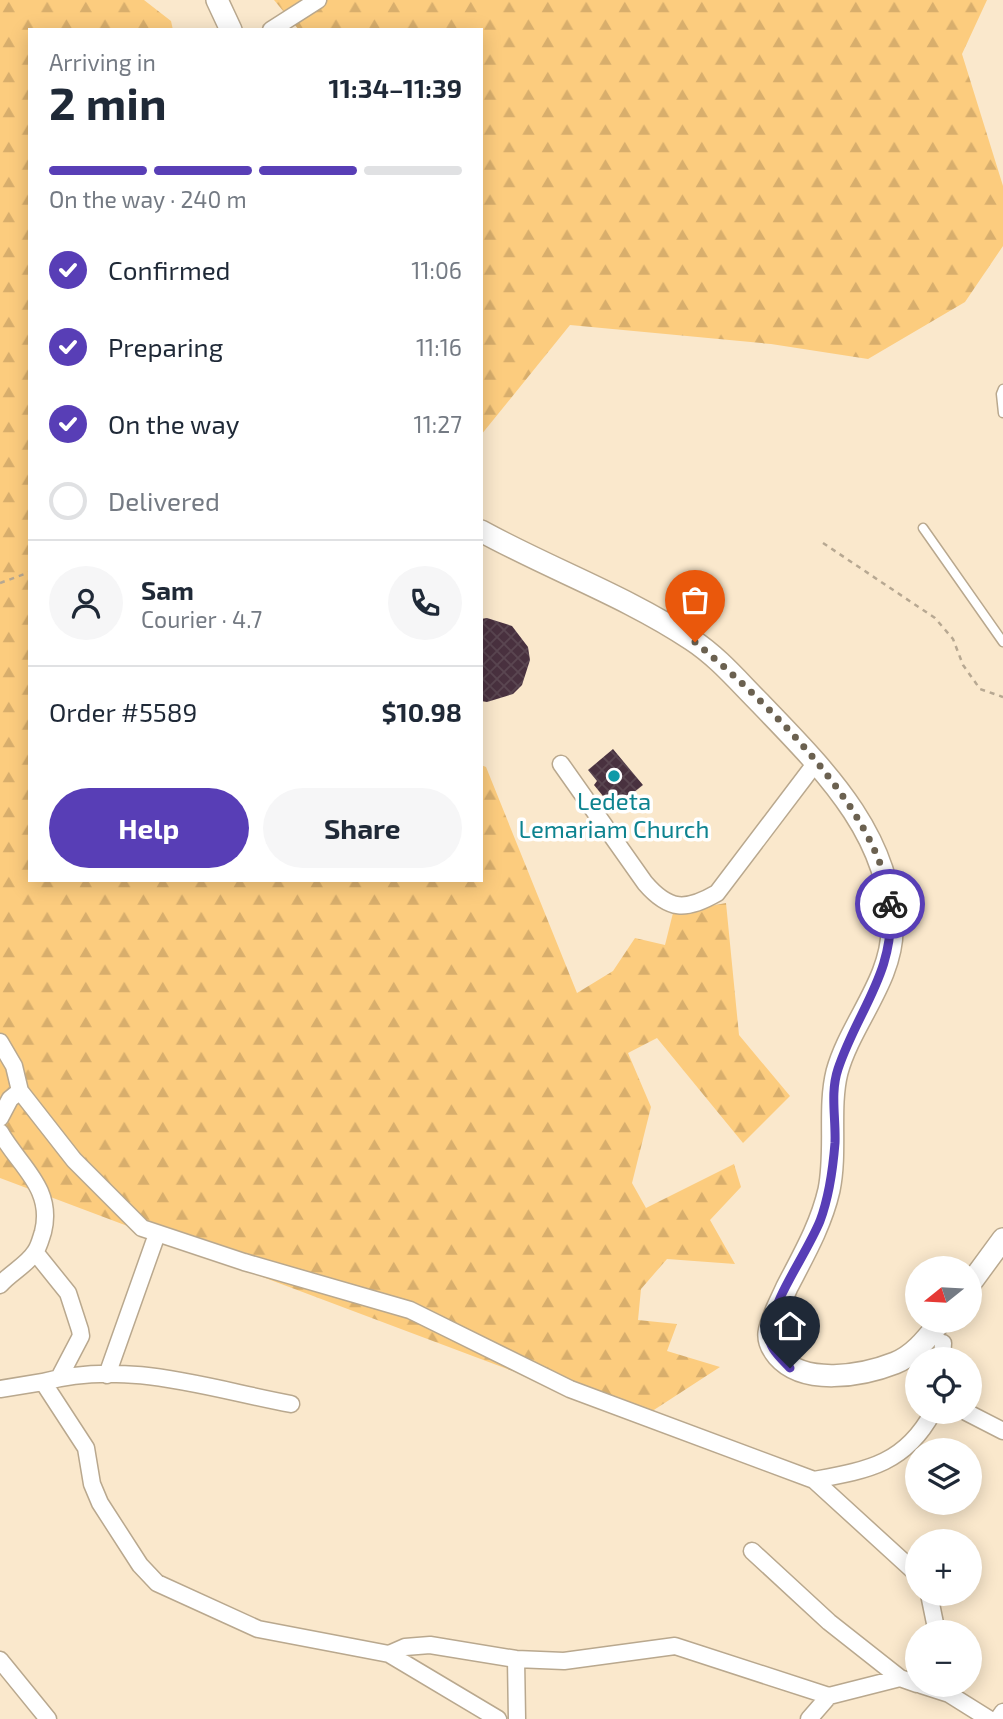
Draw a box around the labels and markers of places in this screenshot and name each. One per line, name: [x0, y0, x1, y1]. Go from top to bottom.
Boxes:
pin: [665, 570, 725, 642]
marker: Ledeta Lemariam Church: [606, 768, 622, 784]
place label: Ledeta Lemariam Church: [519, 786, 709, 843]
pin: [760, 1296, 820, 1368]

